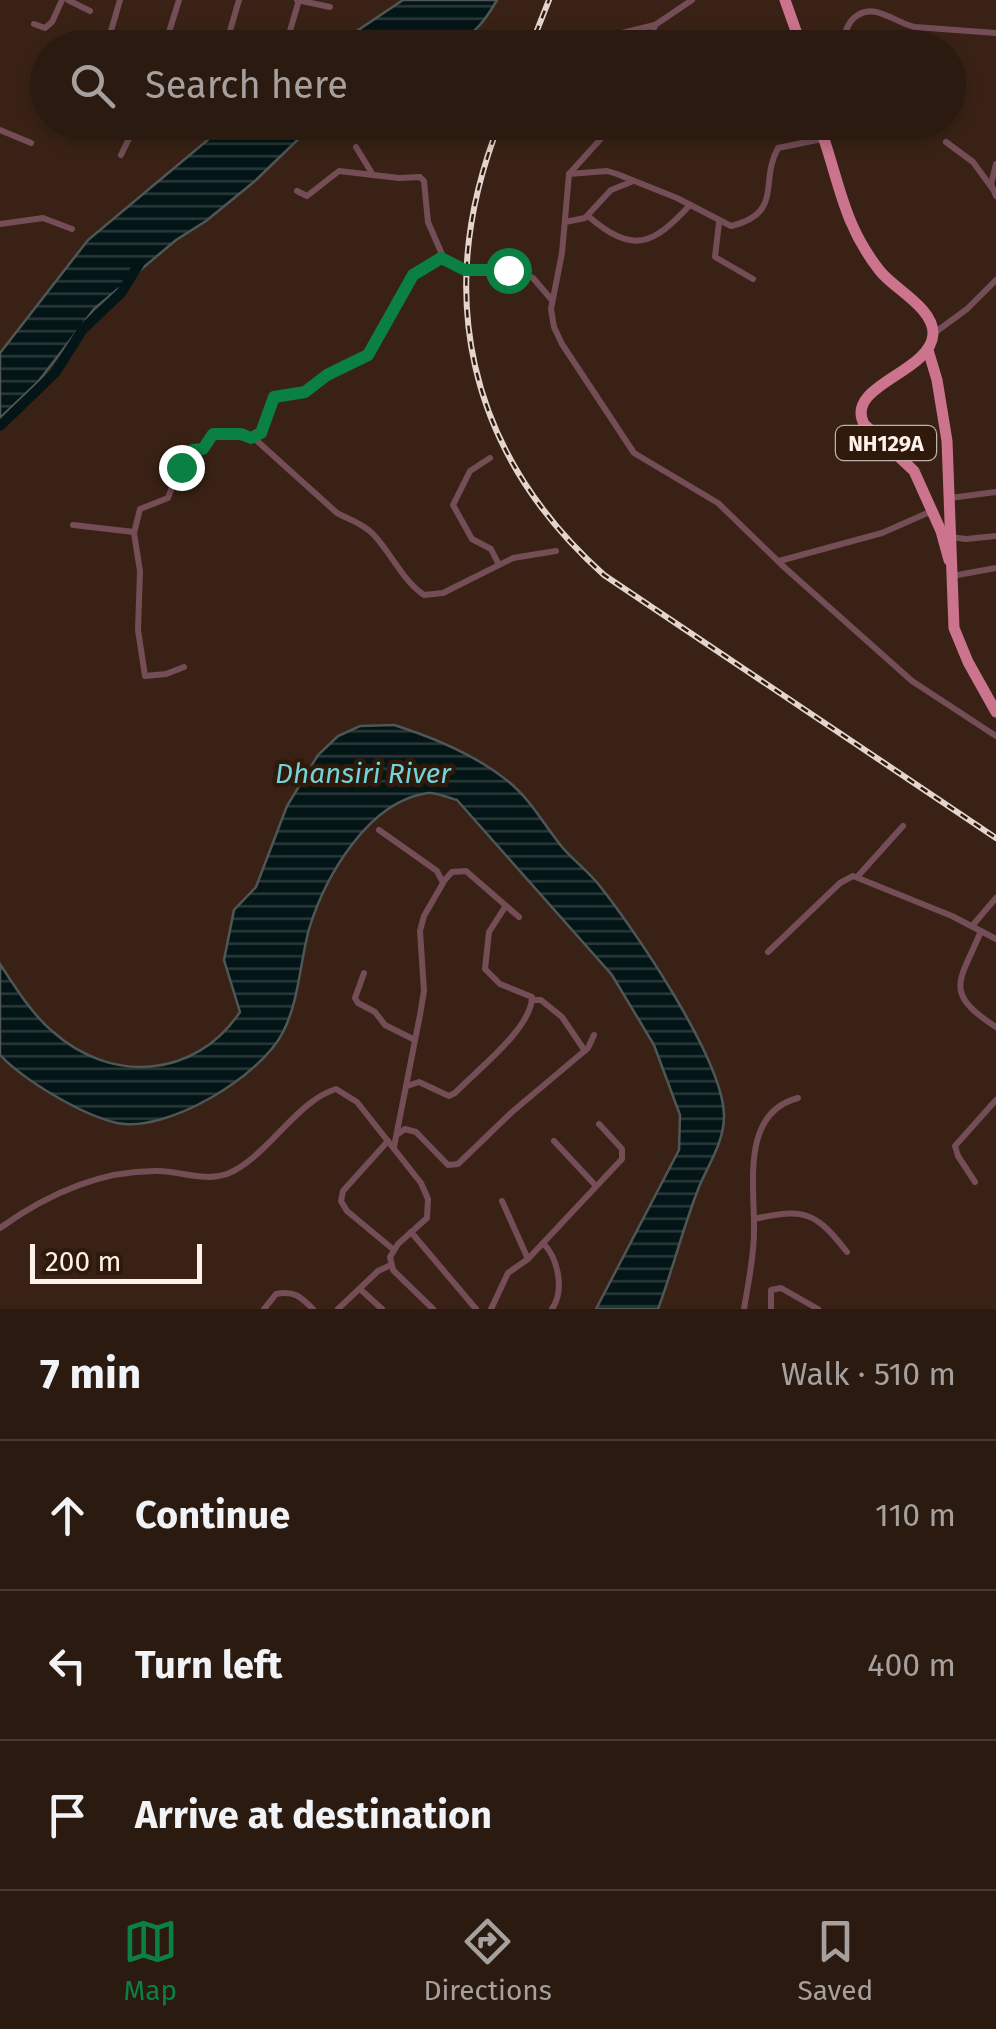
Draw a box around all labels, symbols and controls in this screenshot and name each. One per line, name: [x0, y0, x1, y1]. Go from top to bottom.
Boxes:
search box: [30, 30, 966, 140]
icon: search: [65, 58, 120, 113]
text: Search here: [145, 62, 348, 108]
route start: [486, 248, 532, 294]
road number: NH129A: [836, 426, 936, 460]
route end: [159, 445, 205, 491]
water label: Dhansiri River: [275, 757, 452, 790]
scale bar: [30, 1239, 202, 1284]
text: 200 m: [45, 1245, 122, 1278]
text: 7 min: [40, 1349, 141, 1399]
text: Walk · 510 m: [781, 1355, 956, 1393]
icon: ahead: [40, 1488, 95, 1543]
text: Continue: [135, 1492, 290, 1538]
text: 110 m: [875, 1496, 956, 1534]
icon: left: [40, 1638, 95, 1693]
text: Turn left: [135, 1642, 282, 1688]
text: 400 m: [867, 1646, 956, 1684]
icon: arrive: [40, 1788, 95, 1843]
text: Arrive at destination: [135, 1792, 492, 1838]
tab: Map: [123, 1914, 178, 2007]
tab: Directions: [423, 1914, 552, 2007]
tab: Saved: [797, 1914, 873, 2007]

